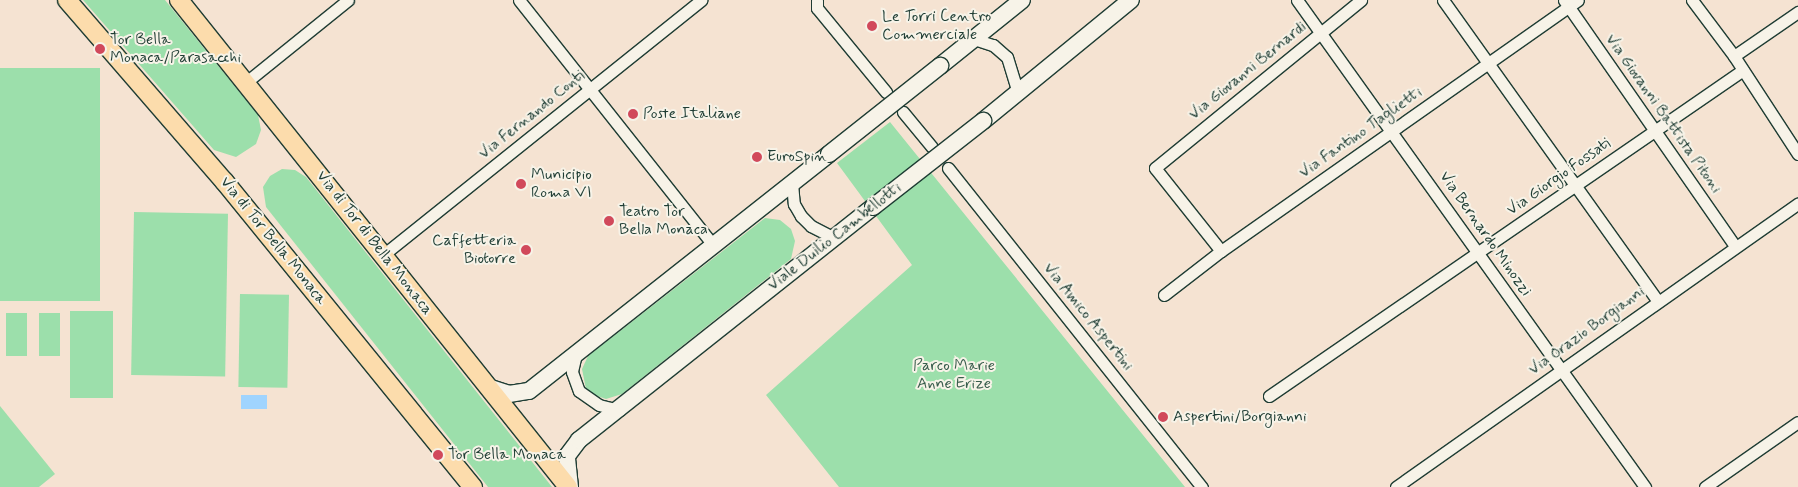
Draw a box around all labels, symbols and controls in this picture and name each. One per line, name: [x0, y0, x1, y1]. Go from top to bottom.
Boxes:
place label: Le Torri Centro Commerciale: [882, 7, 989, 45]
street label: Via Giovanni Bernardi: [1184, 17, 1312, 125]
marker: Le Torri Centro Commerciale: [866, 20, 878, 32]
place label: Tor Bella Monaca/Parasacchi: [110, 30, 241, 68]
street label: Via Giovanni Battista Pitoni: [1601, 32, 1725, 196]
marker: Tor Bella Monaca/Parasacchi: [94, 43, 106, 55]
street label: Via Fernando Conti: [475, 66, 589, 164]
street label: Via Fantino Taglietti: [1298, 85, 1424, 181]
place label: Poste Italiane: [643, 104, 738, 124]
marker: Poste Italiane: [627, 108, 639, 120]
street label: Via Giorgio Fossati: [1503, 134, 1615, 220]
place label: EuroSpin: [767, 147, 827, 167]
marker: EuroSpin: [751, 151, 763, 163]
place label: Municipio Roma VI: [531, 165, 593, 203]
street label: Via Bernardo Minozzi: [1435, 168, 1535, 300]
street label: Via di Tor di Bella Monaca: [313, 169, 435, 317]
street label: Via di Tor Bella Monaca: [216, 174, 330, 308]
marker: Municipio Roma VI: [515, 178, 527, 190]
street label: Viale Duilio Cambellotti: [764, 179, 906, 295]
place label: Teatro Tor Bella Monaca: [619, 202, 709, 240]
marker: Teatro Tor Bella Monaca: [603, 215, 615, 227]
place label: Caffetteria Biotorre: [432, 231, 516, 269]
marker: Caffetteria Biotorre: [520, 244, 532, 256]
street label: Via Amico Aspertini: [1039, 260, 1137, 374]
street label: Via Orazio Borgianni: [1525, 282, 1649, 380]
park label: Parco Marie Anne Erize: [913, 356, 995, 394]
place label: Aspertini/Borgianni: [1173, 407, 1307, 427]
marker: Aspertini/Borgianni: [1157, 411, 1169, 423]
place label: Tor Bella Monaca: [448, 445, 564, 465]
marker: Tor Bella Monaca: [432, 449, 444, 461]

